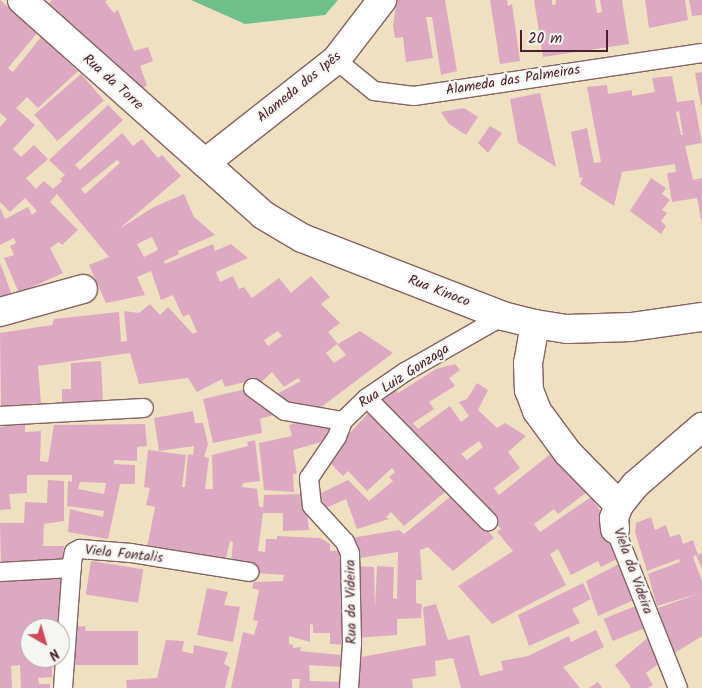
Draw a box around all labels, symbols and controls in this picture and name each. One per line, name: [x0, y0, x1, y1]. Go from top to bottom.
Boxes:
scale bar: [522, 20, 610, 52]
text: 20 m: [528, 27, 562, 51]
street label: Alameda dos Ipês: [254, 48, 344, 126]
street label: Rua da Torre: [79, 50, 147, 114]
street label: Alameda das Palmeiras: [445, 61, 581, 99]
street label: Rua Kinoco: [406, 271, 472, 311]
street label: Rua Luiz Gonzaga: [355, 340, 453, 412]
street label: Viela da Videira: [610, 526, 656, 616]
street label: Viela Fontalis: [84, 542, 164, 566]
street label: Rua da Videira: [342, 559, 360, 645]
north arrow: [20, 618, 70, 668]
text: N: [43, 643, 64, 665]

